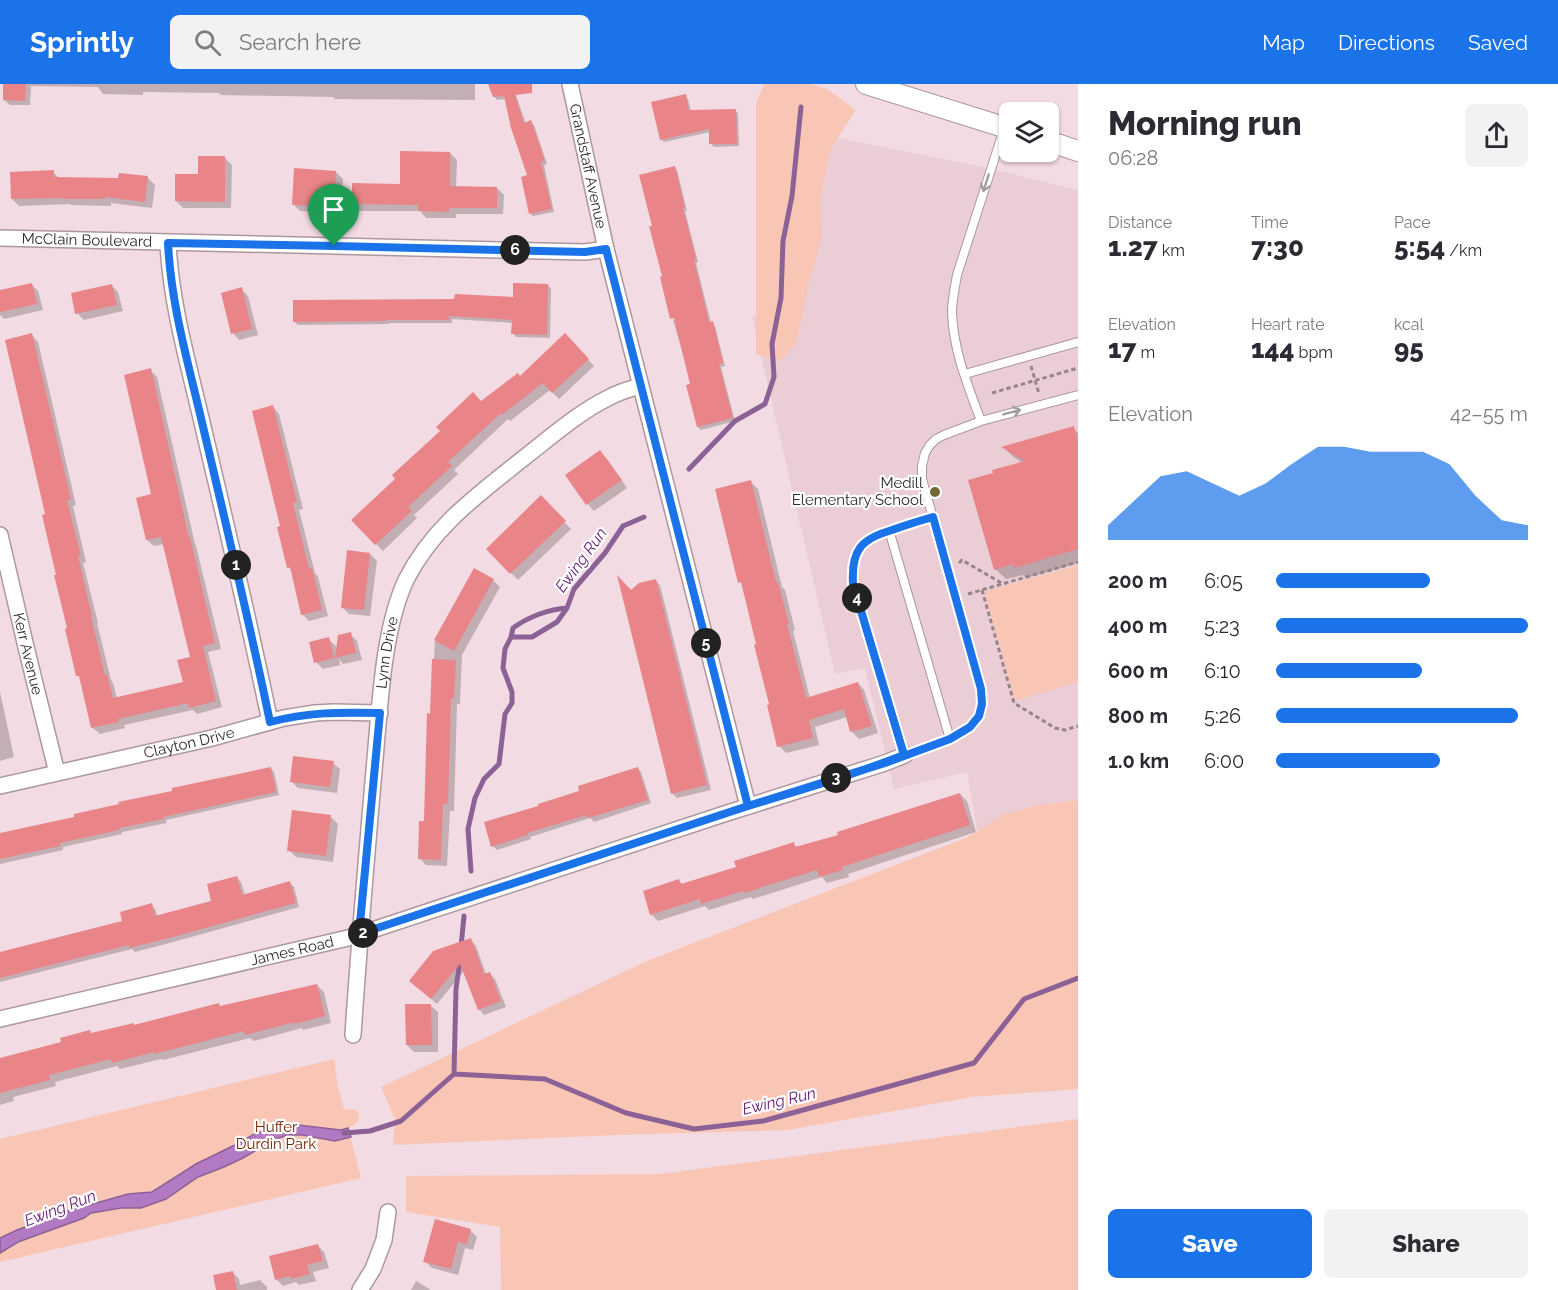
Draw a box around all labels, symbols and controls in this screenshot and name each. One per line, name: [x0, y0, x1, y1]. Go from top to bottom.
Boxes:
search box: [170, 15, 590, 69]
text: Sprintly: [30, 26, 134, 59]
icon: search: [191, 26, 224, 59]
text: Search here: [239, 29, 361, 55]
text: Map: [1262, 30, 1305, 55]
text: Directions: [1338, 30, 1435, 55]
text: Saved: [1468, 30, 1528, 55]
street label: Grandstaff Avenue: [566, 102, 610, 230]
map controls: [999, 102, 1059, 162]
button: layers: [999, 102, 1059, 162]
text: Morning run: [1108, 104, 1302, 143]
button: share: [1465, 104, 1528, 167]
text: 06:28: [1108, 146, 1158, 170]
one-way arrow: [980, 173, 991, 192]
pin: [308, 184, 359, 246]
icon: arrive: [317, 193, 350, 226]
text: Distance: [1108, 213, 1172, 232]
text: Time: [1251, 213, 1288, 232]
text: Pace: [1394, 213, 1431, 232]
street label: McClain Boulevard: [21, 230, 152, 251]
text: 1.27: [1108, 232, 1158, 262]
text: 7:30: [1251, 232, 1304, 262]
text: 5:54: [1394, 232, 1445, 262]
pin: 6: [500, 235, 530, 265]
text: 6: [510, 240, 520, 259]
text: km: [1158, 241, 1185, 260]
text: /km: [1445, 241, 1482, 260]
text: Elevation: [1108, 315, 1176, 334]
text: Heart rate: [1251, 315, 1325, 334]
text: kcal: [1394, 315, 1424, 334]
text: 17: [1108, 334, 1136, 364]
text: 144: [1251, 334, 1295, 364]
text: 95: [1394, 334, 1424, 364]
text: m: [1136, 343, 1155, 362]
text: bpm: [1295, 343, 1333, 362]
text: Elevation: [1108, 402, 1193, 426]
text: 42–55 m: [1450, 402, 1528, 426]
one-way arrow: [1002, 406, 1021, 418]
place label: Medill Elementary School: [792, 474, 924, 509]
marker: Medill Elementary School: [928, 485, 942, 499]
water label: Ewing Run: [551, 524, 611, 596]
pin: 1: [221, 550, 251, 580]
text: 1: [232, 555, 240, 574]
text: 200 m: [1108, 569, 1167, 593]
text: 6:05: [1204, 569, 1243, 593]
pin: 4: [842, 583, 872, 613]
text: 4: [852, 588, 862, 607]
street label: Kerr Avenue: [9, 611, 47, 697]
street label: Lynn Drive: [372, 614, 402, 690]
text: 400 m: [1108, 614, 1167, 638]
text: 5:23: [1204, 614, 1240, 638]
pin: 5: [691, 628, 721, 658]
text: 5: [702, 633, 710, 652]
text: 600 m: [1108, 659, 1168, 683]
text: 6:10: [1204, 659, 1241, 683]
text: 800 m: [1108, 704, 1168, 728]
text: 5:26: [1204, 704, 1241, 728]
street label: Clayton Drive: [142, 723, 237, 762]
text: 1.0 km: [1108, 749, 1169, 773]
text: 6:00: [1204, 749, 1244, 773]
pin: 3: [821, 763, 851, 793]
text: 3: [832, 768, 840, 787]
pin: 2: [348, 918, 378, 948]
text: 2: [358, 923, 368, 942]
street label: James Road: [249, 933, 336, 969]
water label: Ewing Run: [740, 1083, 818, 1119]
park label: Huffer Durdin Park: [236, 1118, 316, 1153]
water label: Ewing Run: [22, 1186, 99, 1230]
button: Save: [1108, 1209, 1312, 1278]
button: Share: [1324, 1209, 1528, 1278]

